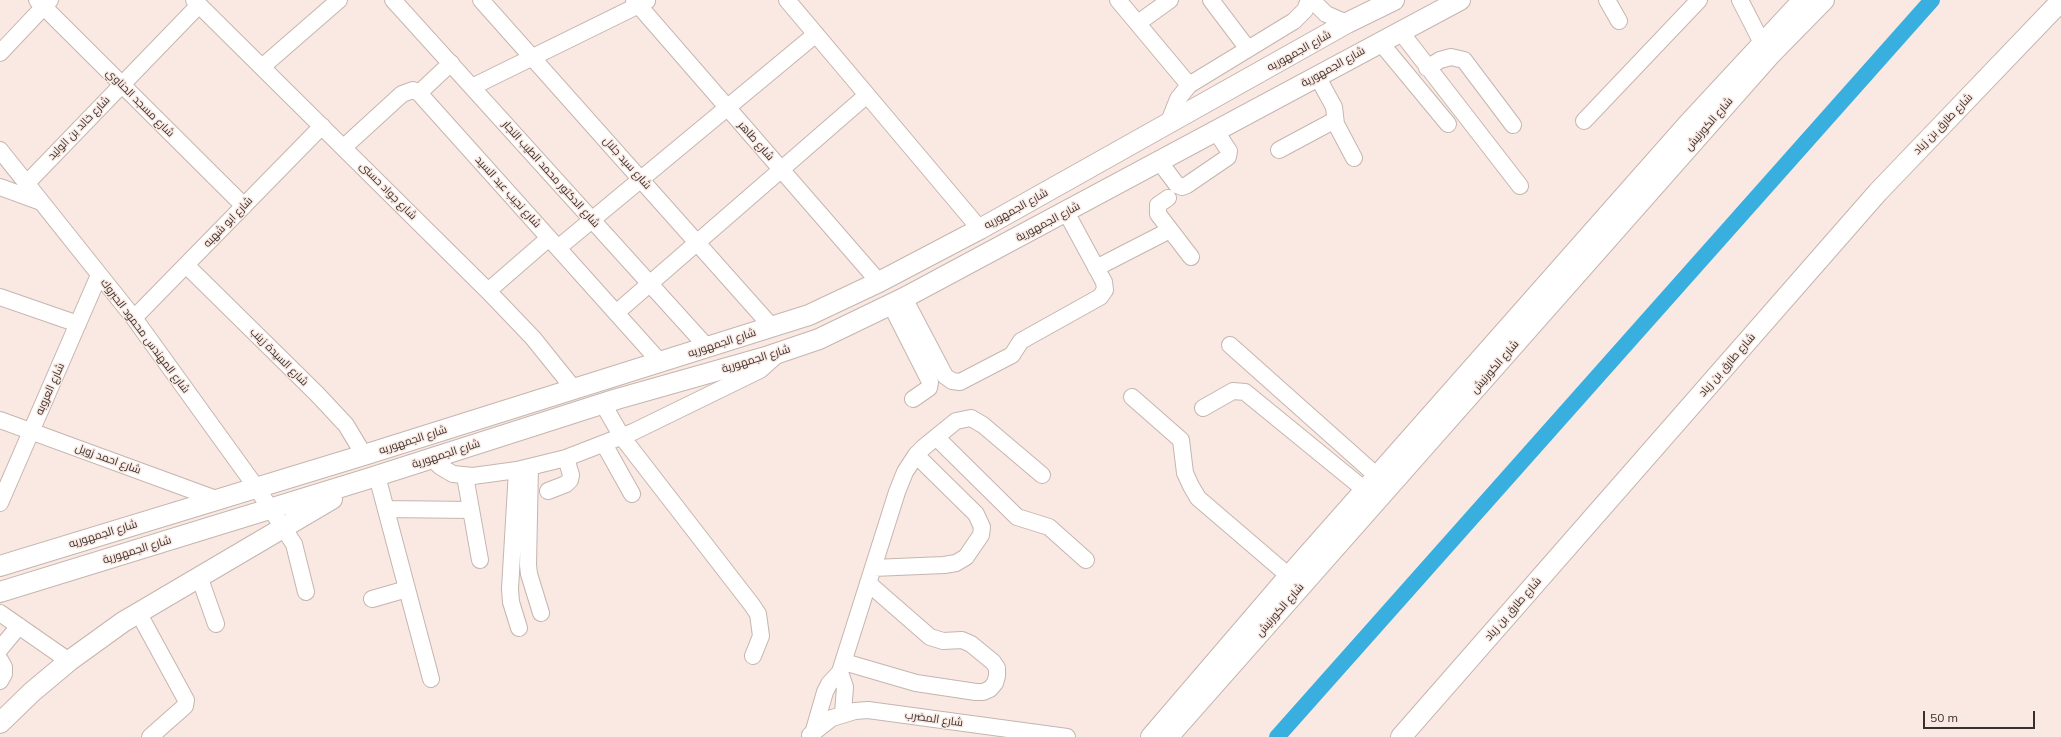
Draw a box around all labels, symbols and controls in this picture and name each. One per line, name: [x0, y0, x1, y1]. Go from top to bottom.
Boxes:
street label: شارع الجمهوريه: [1265, 28, 1333, 74]
street label: شارع الجمهورية: [1299, 44, 1367, 90]
street label: شارع مسجد الحناوي: [103, 66, 177, 140]
street label: شارع طارق بن زياد: [1911, 91, 1975, 157]
street label: شارع خالد بن الوليد: [45, 93, 113, 163]
street label: شارع الكورنيش: [1682, 95, 1736, 153]
street label: شارع الدكتور محمد الطيب النجار: [499, 118, 603, 230]
street label: شارع طاهر: [735, 119, 777, 163]
street label: شارع سيد جلال: [600, 134, 654, 192]
street label: شارع نجيب عبد السيد: [472, 153, 544, 231]
street label: شارع جواد حسنى: [357, 160, 419, 222]
street label: شارع الجمهوريه: [982, 186, 1050, 232]
street label: شارع ابو شهبه: [201, 194, 255, 250]
street label: شارع الجمهورية: [1014, 200, 1082, 244]
street label: شارع المهندس محمود الحبروك: [98, 276, 192, 396]
street label: شارع السيدة زينب: [247, 325, 311, 389]
street label: شارع الجمهوريه: [686, 326, 758, 360]
street label: شارع طارق بن زياد: [1696, 331, 1758, 399]
street label: شارع الكورنيش: [1468, 338, 1522, 396]
street label: شارع الجمهورية: [720, 342, 792, 376]
street label: شارع العروبه: [33, 361, 67, 417]
street label: شارع الجمهوريه: [377, 423, 449, 457]
street label: شارع الجمهورية: [410, 437, 482, 471]
street label: شارع احمد زويل: [73, 441, 143, 477]
street label: شارع الجمهوريه: [67, 517, 139, 551]
street label: شارع الجمهورية: [101, 533, 173, 567]
street label: شارع طارق بن زياد: [1482, 575, 1544, 643]
street label: شارع الكورنيش: [1253, 581, 1307, 639]
scale bar: [1925, 703, 2037, 729]
street label: شارع المضرب: [904, 708, 964, 730]
text: 50 m: [1930, 710, 1958, 725]

